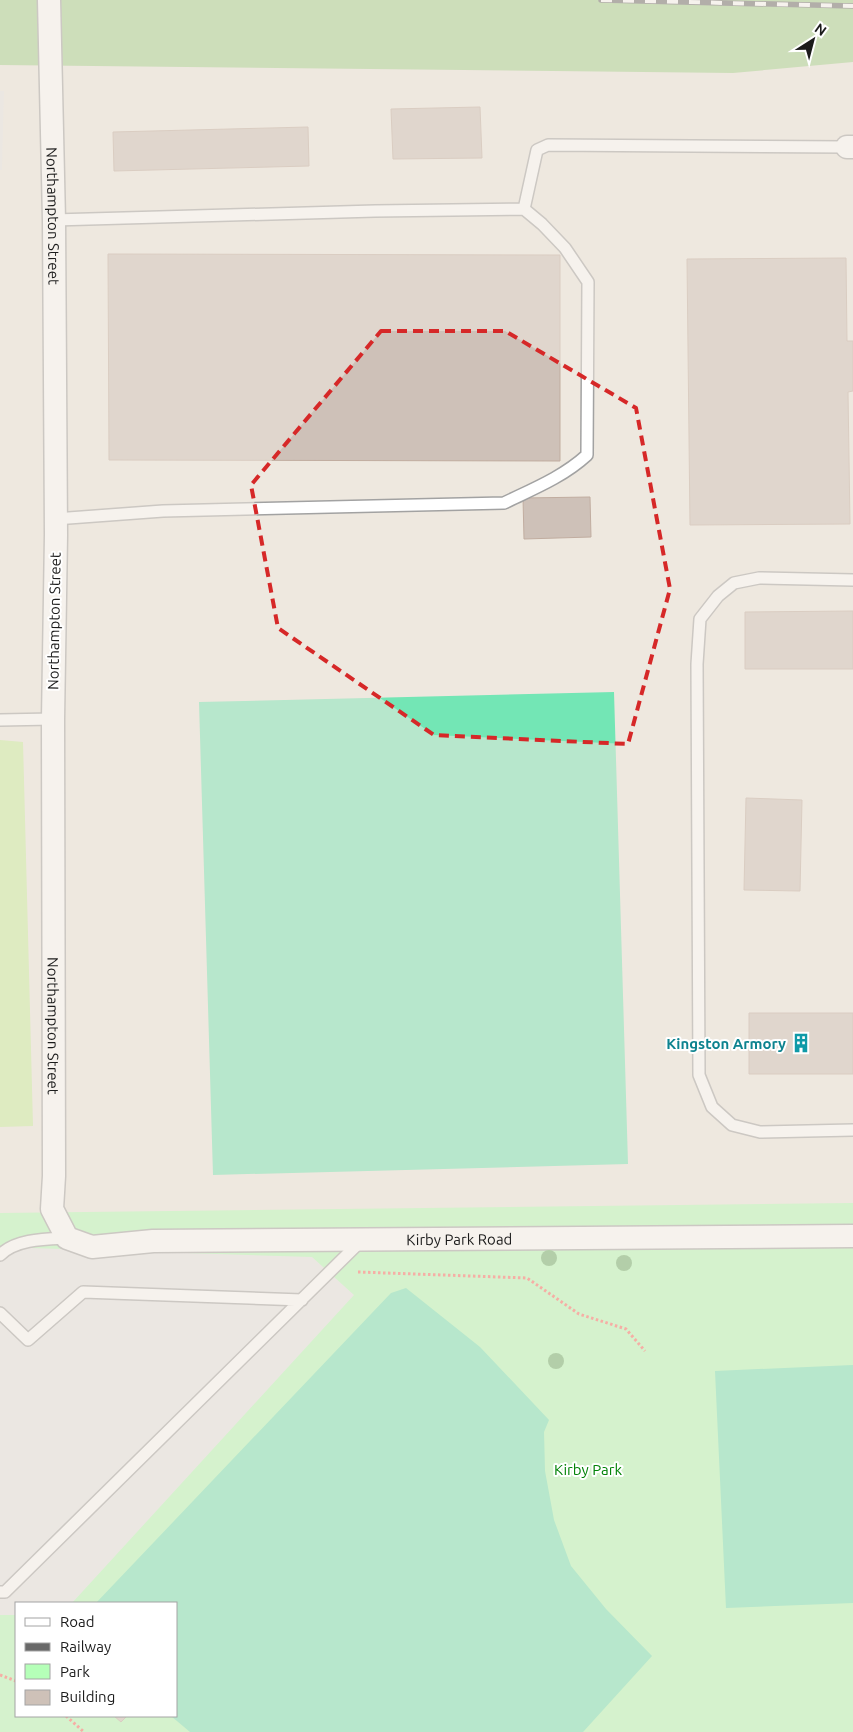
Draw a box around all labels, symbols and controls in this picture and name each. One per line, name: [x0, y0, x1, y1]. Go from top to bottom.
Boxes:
north arrow: [788, 15, 838, 65]
text: N: [812, 20, 830, 39]
street label: Northampton Street: [44, 147, 63, 285]
street label: Northampton Street: [44, 552, 64, 690]
street label: Northampton Street: [45, 957, 62, 1095]
building icon: Kingston Armory: [790, 1032, 812, 1054]
place label: Kingston Armory: [666, 1035, 786, 1052]
street label: Kirby Park Road: [406, 1230, 512, 1248]
park label: Kirby Park: [554, 1461, 622, 1478]
legend: [15, 1602, 178, 1717]
text: Road: [60, 1613, 95, 1630]
text: Railway: [60, 1638, 111, 1655]
text: Park: [60, 1663, 90, 1680]
text: Building: [60, 1688, 115, 1705]

